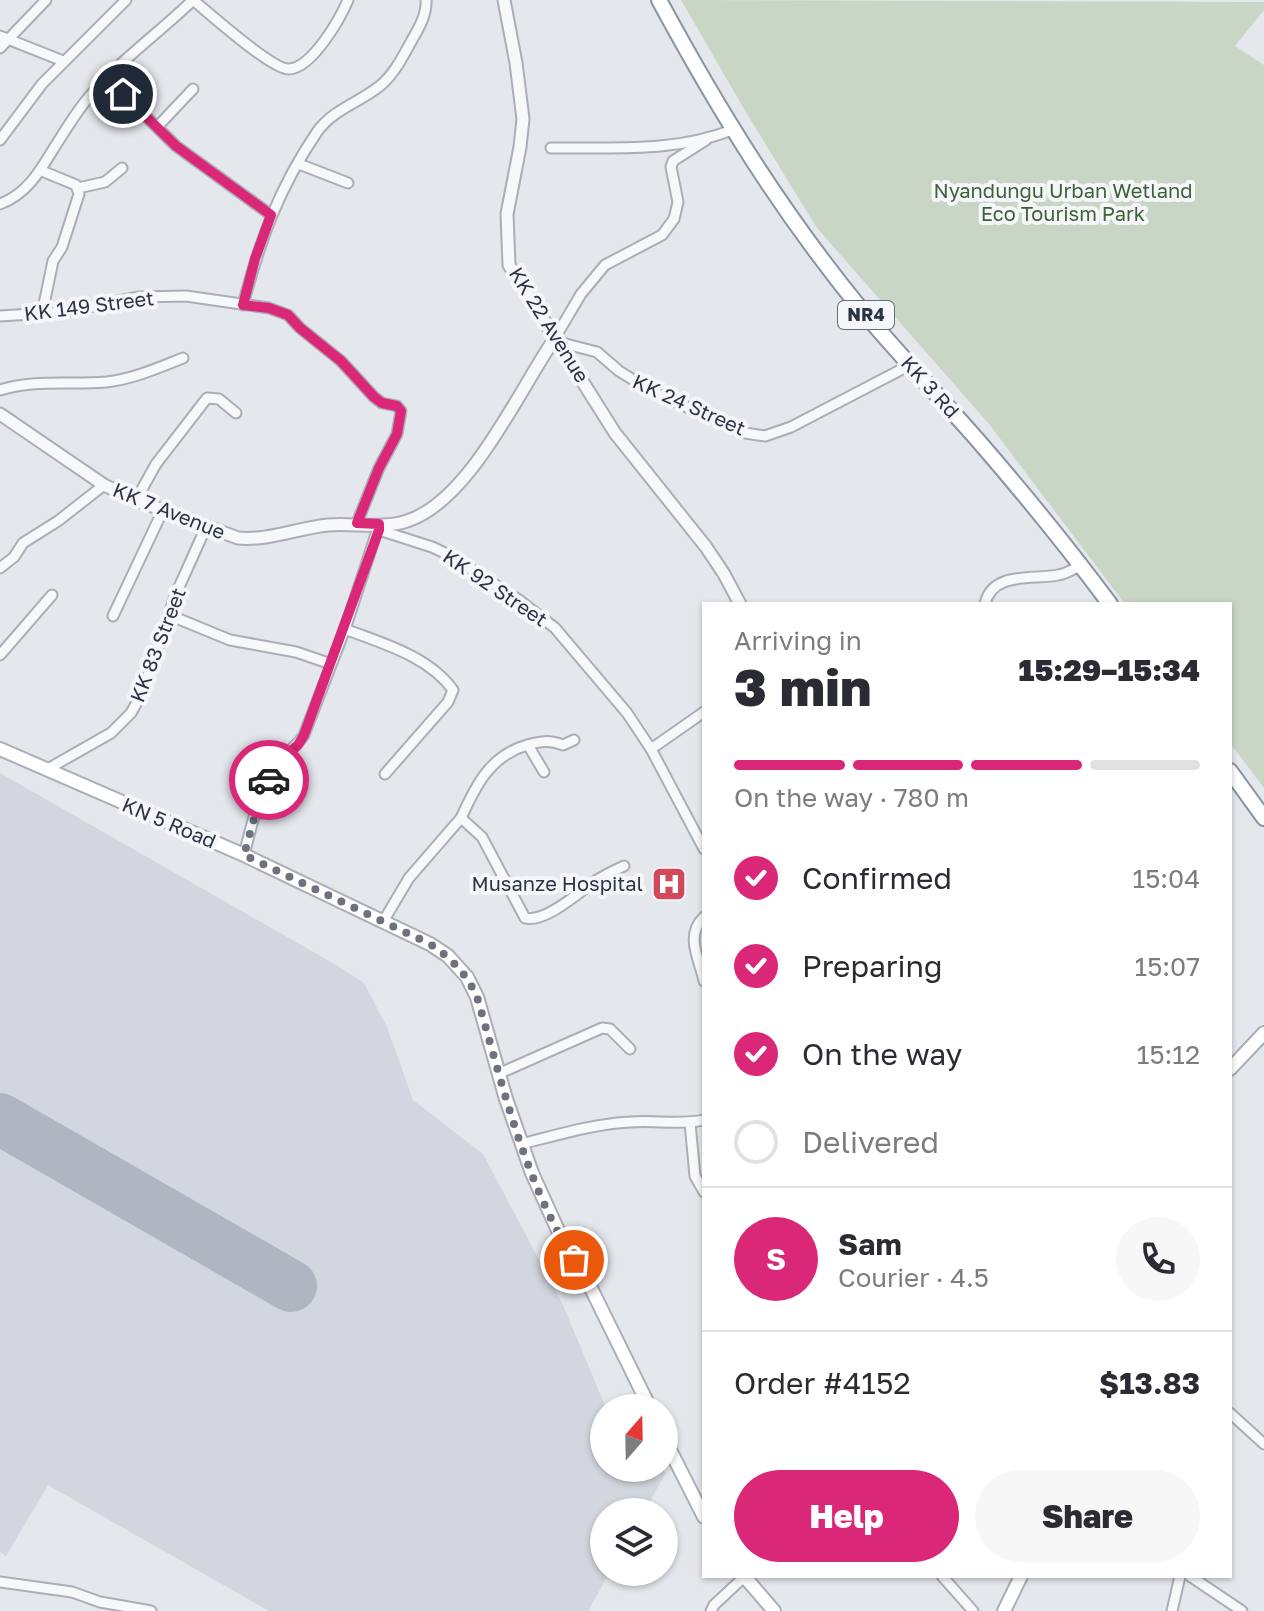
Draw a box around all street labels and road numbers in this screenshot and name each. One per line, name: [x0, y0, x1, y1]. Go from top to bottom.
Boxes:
street label: KK 22 Avenue: [505, 262, 595, 387]
street label: KK 149 Street: [22, 285, 155, 325]
road number: NR4: [838, 301, 894, 329]
street label: KK 3 Rd: [897, 350, 965, 422]
street label: KK 24 Street: [629, 369, 749, 440]
street label: KK 7 Avenue: [110, 477, 229, 543]
street label: KK 92 Street: [439, 544, 552, 631]
street label: KK 83 Street: [124, 584, 190, 705]
street label: KN 5 Road: [119, 792, 220, 853]

